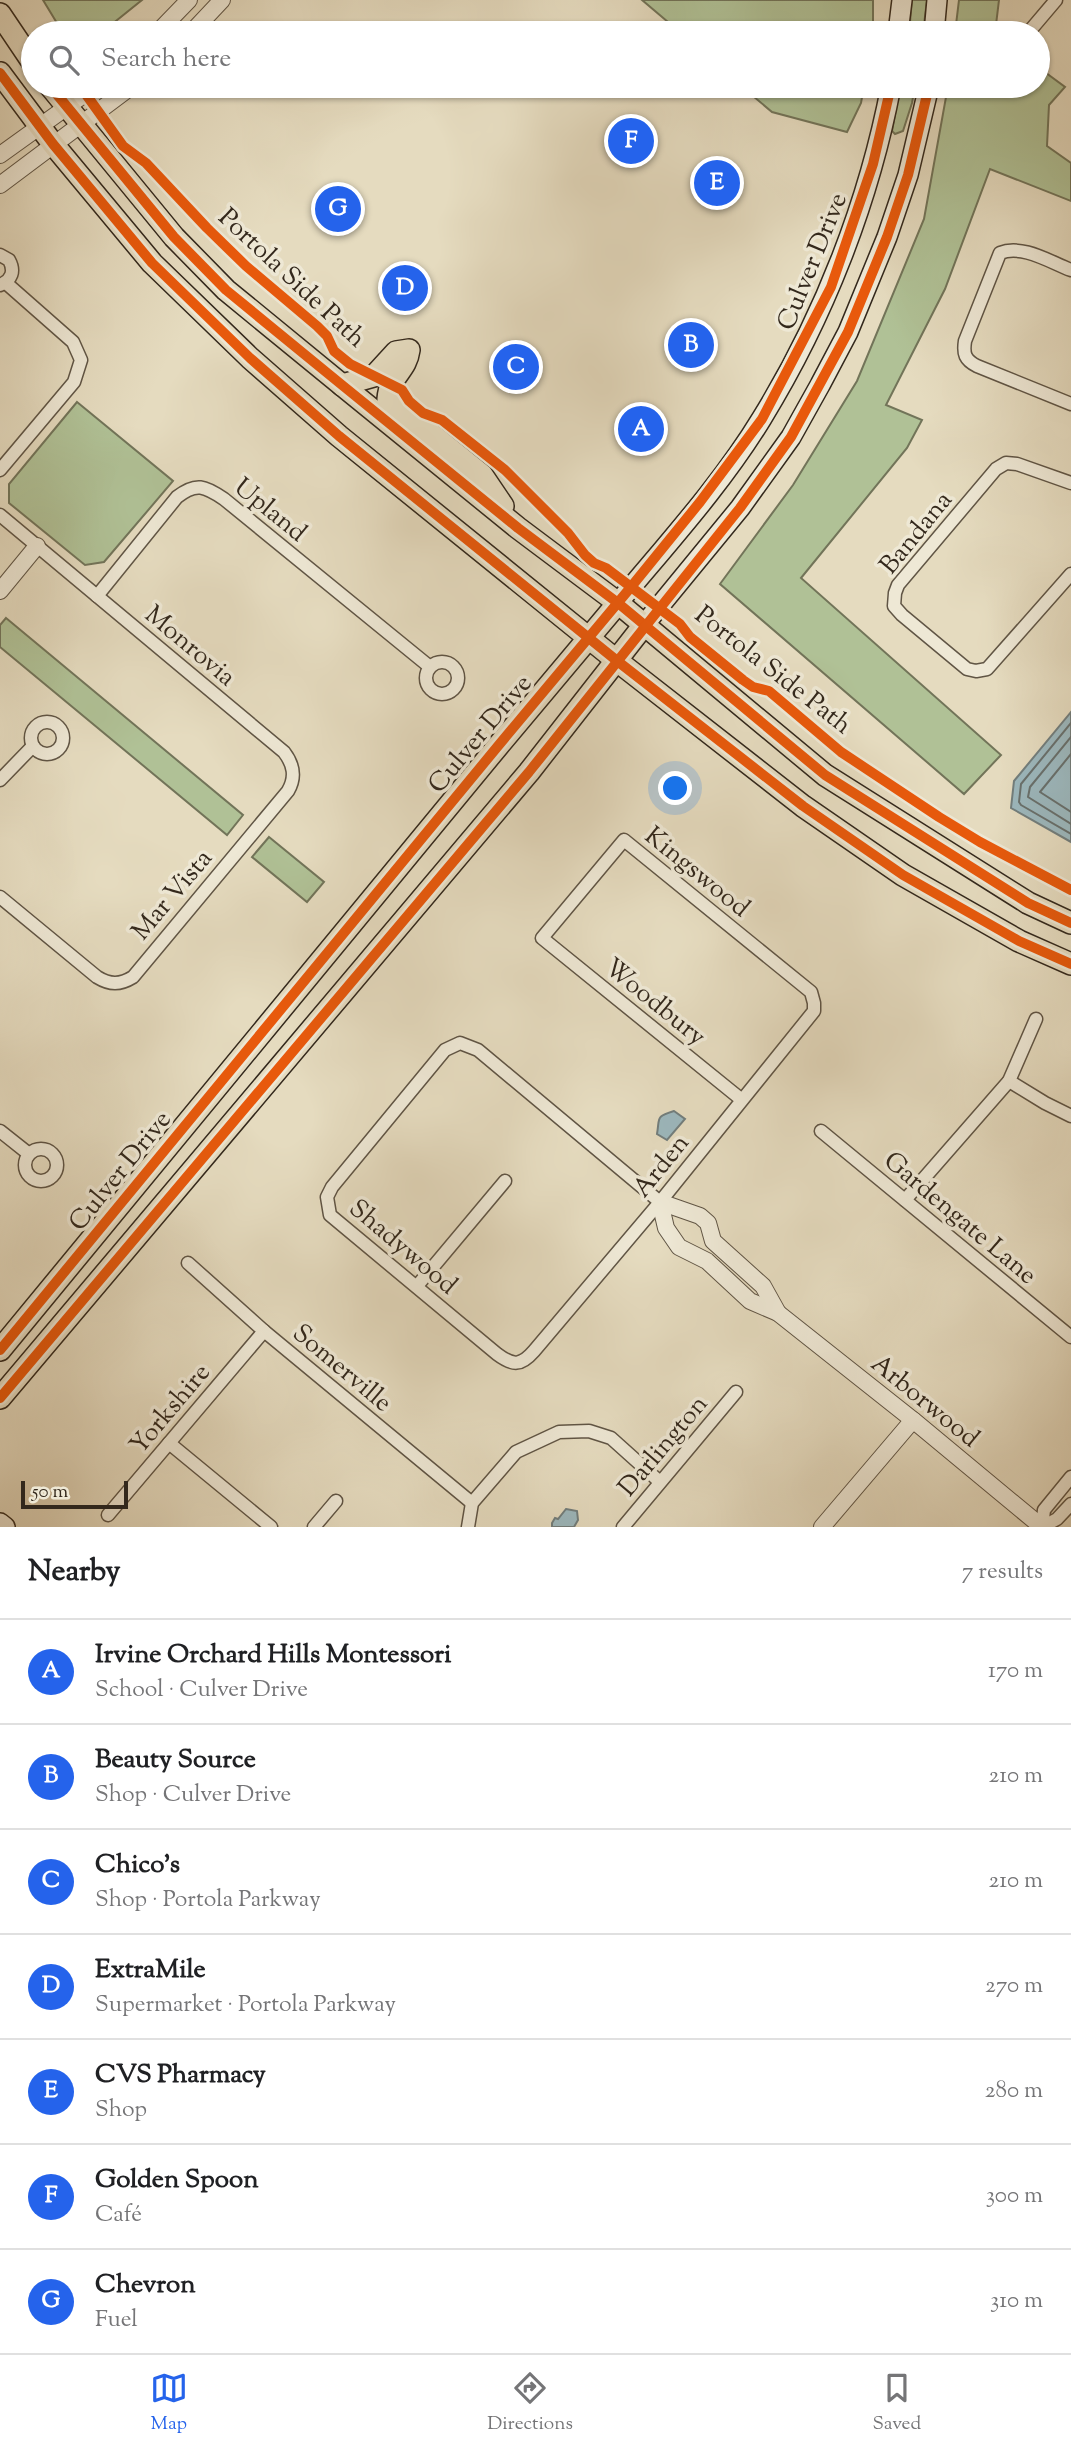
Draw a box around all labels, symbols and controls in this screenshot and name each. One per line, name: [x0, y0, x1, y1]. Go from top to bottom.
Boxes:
search box: [21, 21, 1050, 98]
icon: search: [45, 41, 83, 79]
text: Search here: [101, 41, 231, 78]
pin: F: [608, 115, 654, 167]
pin: E: [694, 157, 740, 209]
pin: G: [315, 183, 361, 235]
street label: Culver Drive: [769, 188, 858, 336]
street label: Portola Side Path: [209, 200, 373, 357]
pin: D: [382, 262, 428, 314]
pin: B: [668, 319, 714, 371]
pin: C: [493, 341, 539, 393]
pin: A: [618, 403, 664, 455]
street label: Upland: [225, 470, 314, 552]
street label: Bandana: [872, 484, 962, 583]
street label: Monrovia: [136, 598, 243, 696]
street label: Portola Side Path: [686, 598, 859, 744]
street label: Culver Drive: [420, 667, 542, 802]
your location: [658, 771, 692, 805]
street label: Kingswood: [636, 819, 757, 927]
street label: Mar Vista: [124, 842, 222, 949]
street label: Woodbury: [596, 950, 713, 1056]
street label: Culver Drive: [61, 1103, 181, 1240]
street label: Arden: [625, 1127, 699, 1206]
street label: Gardengate Lane: [875, 1144, 1044, 1294]
street label: Shadywood: [340, 1191, 465, 1305]
street label: Somerville: [283, 1316, 399, 1422]
street label: Arborwood: [862, 1347, 987, 1457]
street label: Yorkshire: [122, 1356, 220, 1463]
street label: Darlington: [610, 1388, 718, 1506]
scale bar: [21, 1478, 128, 1510]
text: 50 m: [32, 1479, 68, 1506]
text: Nearby: [28, 1551, 120, 1594]
text: 7 results: [962, 1556, 1043, 1589]
text: Irvine Orchard Hills Montessori: [95, 1637, 451, 1674]
text: A: [42, 1655, 60, 1688]
text: 170 m: [988, 1655, 1043, 1688]
text: School · Culver Drive: [95, 1674, 308, 1707]
text: Beauty Source: [95, 1742, 256, 1779]
text: B: [44, 1760, 58, 1793]
text: 210 m: [989, 1760, 1043, 1793]
text: Shop · Culver Drive: [95, 1779, 291, 1812]
text: Chico's: [95, 1847, 180, 1884]
text: C: [42, 1865, 60, 1898]
text: 210 m: [989, 1865, 1043, 1898]
text: Shop · Portola Parkway: [95, 1884, 321, 1917]
text: ExtraMile: [95, 1952, 206, 1989]
text: D: [42, 1970, 60, 2003]
text: 270 m: [985, 1970, 1043, 2003]
text: Supermarket · Portola Parkway: [95, 1989, 396, 2022]
text: CVS Pharmacy: [95, 2057, 266, 2094]
text: E: [44, 2075, 58, 2108]
text: 280 m: [985, 2075, 1043, 2108]
text: Shop: [95, 2094, 147, 2127]
text: Golden Spoon: [95, 2162, 259, 2199]
text: F: [45, 2180, 57, 2213]
text: 300 m: [986, 2180, 1043, 2213]
text: Café: [95, 2199, 142, 2232]
text: Chevron: [95, 2267, 196, 2304]
text: G: [42, 2285, 60, 2318]
text: 310 m: [990, 2285, 1043, 2318]
text: Fuel: [95, 2304, 138, 2337]
tab: Map: [150, 2369, 188, 2438]
tab: Directions: [487, 2369, 573, 2438]
tab: Saved: [872, 2369, 921, 2438]

